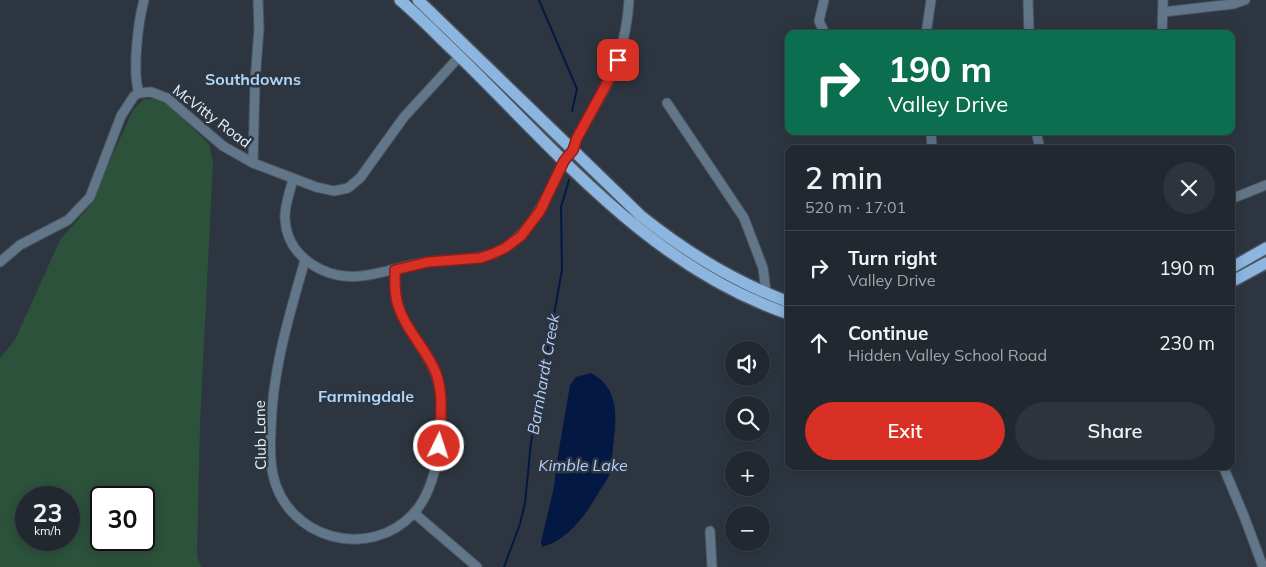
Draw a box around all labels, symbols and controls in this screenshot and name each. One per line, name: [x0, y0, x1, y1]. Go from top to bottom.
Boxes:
pin: [597, 39, 639, 81]
icon: arrive: [604, 46, 632, 74]
text: 190 m: [888, 47, 992, 91]
icon: right: [805, 50, 870, 115]
district label: Southdowns: [205, 69, 301, 89]
street label: McVitty Road: [169, 80, 255, 152]
text: Valley Drive: [888, 90, 1008, 118]
text: 2 min: [805, 159, 883, 197]
button: close: [1163, 162, 1215, 214]
text: 520 m · 17:01: [805, 197, 906, 217]
text: Turn right: [848, 246, 937, 270]
icon: right: [805, 254, 833, 282]
text: 190 m: [1159, 256, 1215, 280]
text: Valley Drive: [848, 270, 935, 290]
water label: Barnhardt Creek: [523, 311, 564, 436]
text: Continue: [848, 321, 928, 345]
icon: ahead: [805, 329, 833, 357]
text: 230 m: [1159, 331, 1215, 355]
map controls: [725, 341, 770, 551]
button: sound: [725, 341, 770, 386]
text: Hidden Valley School Road: [848, 345, 1047, 365]
district label: Farmingdale: [318, 386, 414, 406]
button: search: [725, 396, 770, 441]
street label: Club Lane: [250, 400, 270, 470]
button: Exit: [805, 402, 1005, 460]
button: Share: [1015, 402, 1215, 460]
position arrow: [412, 419, 464, 471]
button: +: [725, 451, 770, 496]
water label: Kimble Lake: [538, 455, 628, 475]
speed limit sign: 30: [90, 486, 155, 551]
text: 23: [32, 497, 63, 528]
button: −: [725, 506, 770, 551]
text: km/h: [34, 523, 61, 538]

